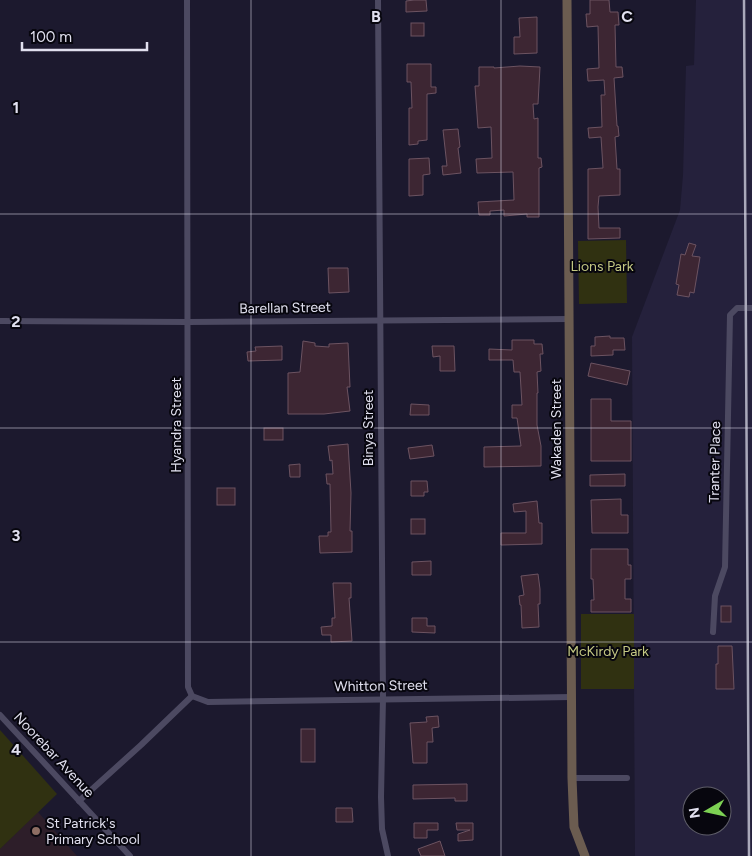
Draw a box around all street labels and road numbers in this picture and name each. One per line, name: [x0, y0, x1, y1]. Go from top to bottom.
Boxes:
street label: Barellan Street: [239, 299, 331, 317]
street label: Hyandra Street: [168, 377, 185, 473]
street label: Wakaden Street: [548, 379, 565, 479]
street label: Binya Street: [360, 390, 377, 466]
street label: Tranter Place: [706, 421, 724, 503]
street label: Whitton Street: [334, 677, 428, 695]
street label: Noorebar Avenue: [10, 709, 98, 801]

